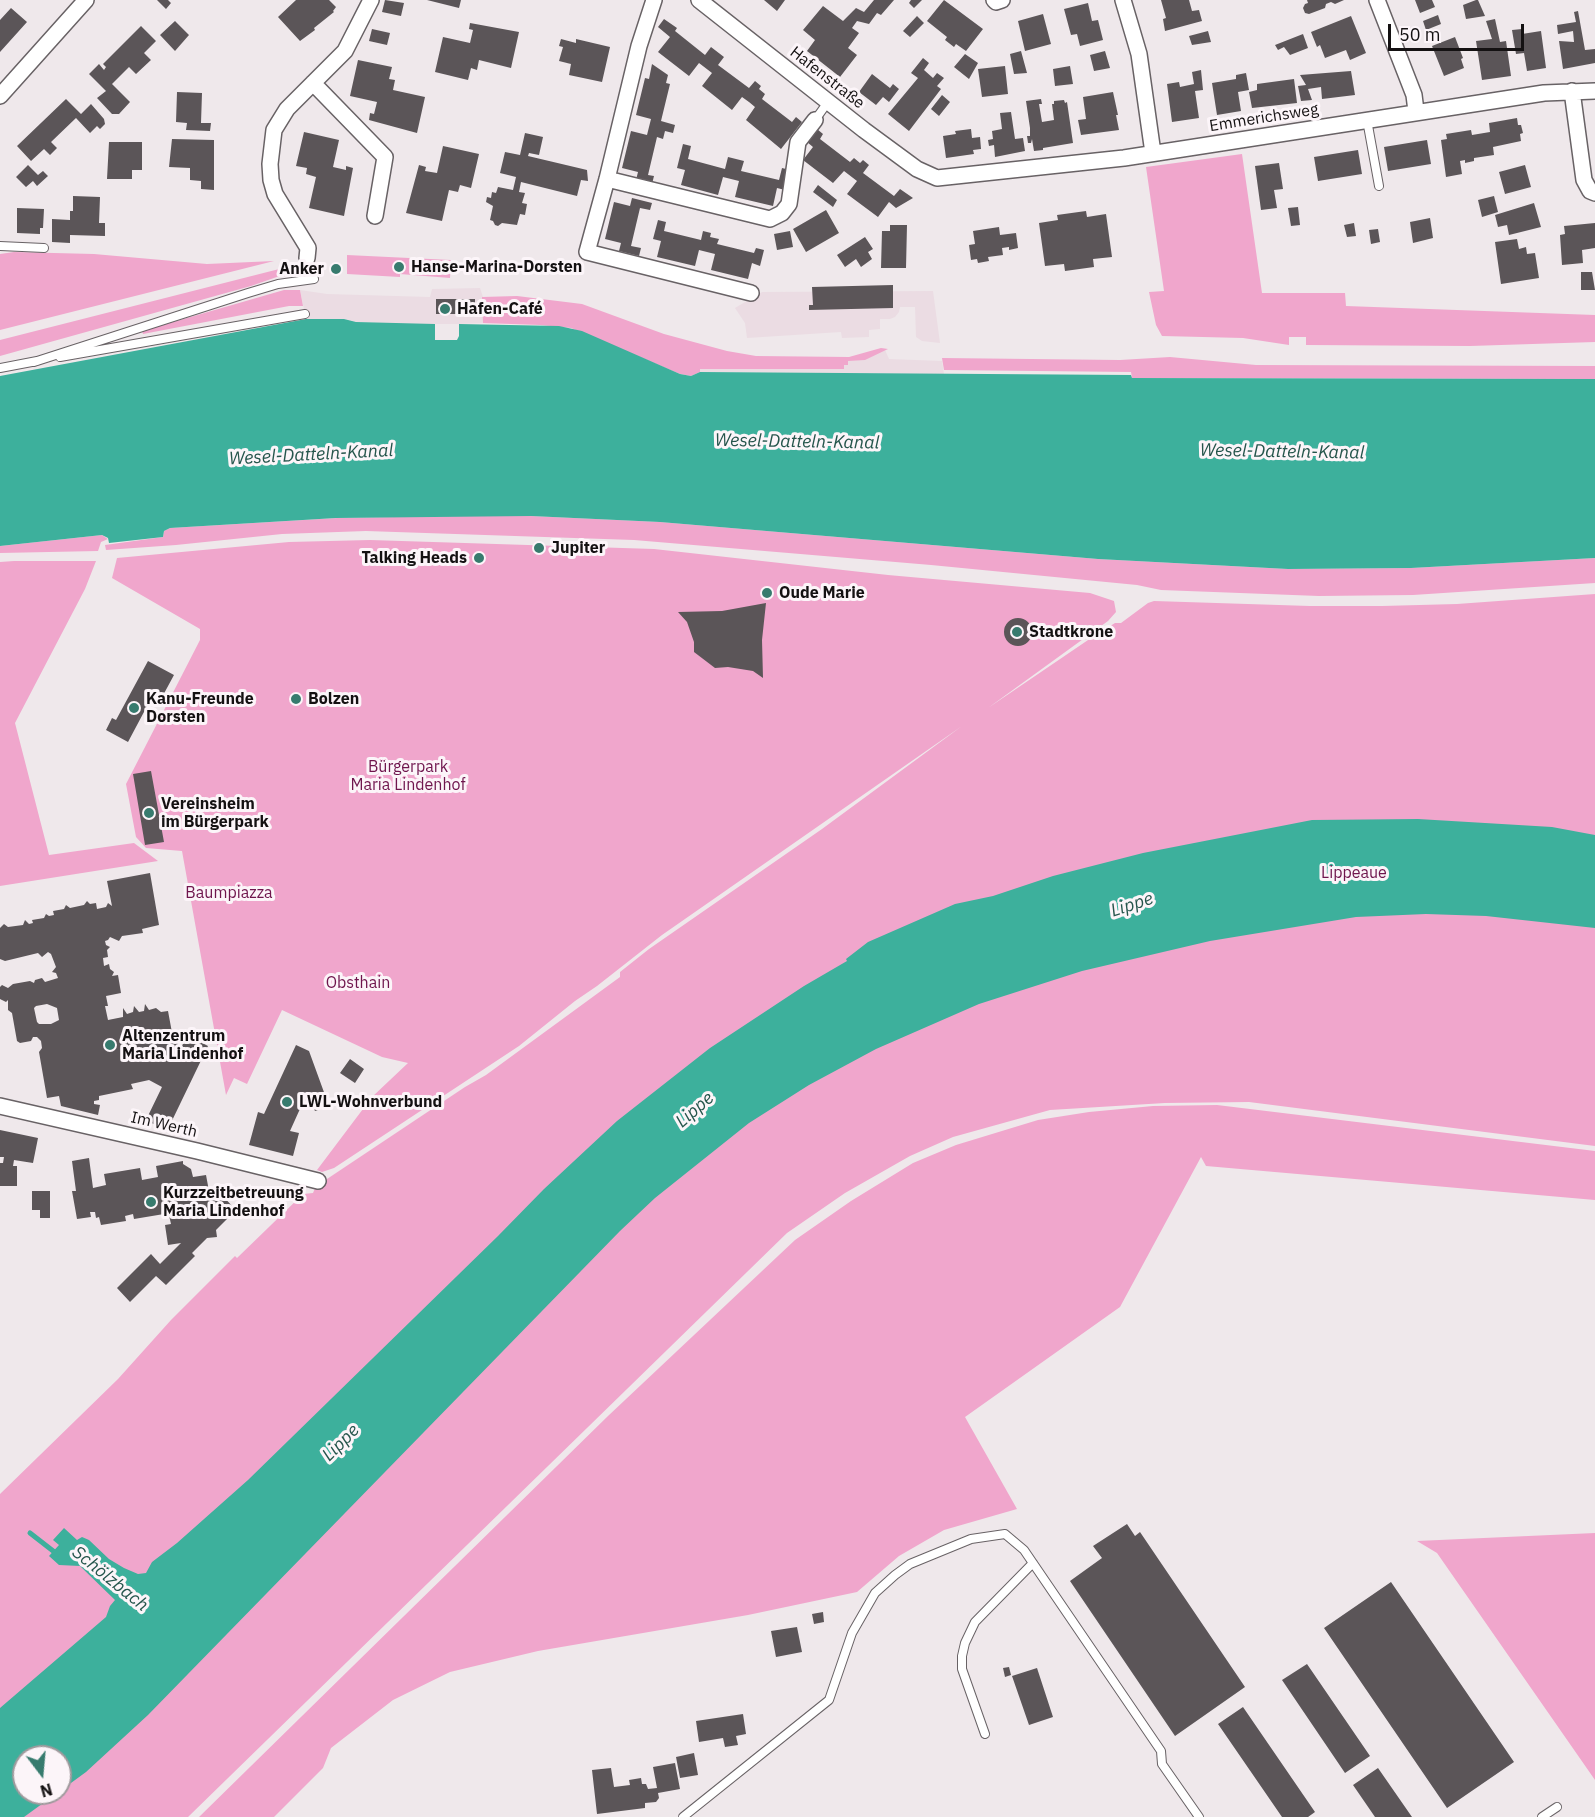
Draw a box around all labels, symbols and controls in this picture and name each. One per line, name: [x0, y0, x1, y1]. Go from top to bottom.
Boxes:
scale bar: [1391, 12, 1528, 50]
text: 50 m: [1399, 23, 1441, 46]
street label: Hafenstraße: [786, 43, 868, 113]
street label: Emmerichsweg: [1208, 100, 1320, 136]
place label: Hanse-Marina-Dorsten: [411, 257, 582, 277]
place label: Anker: [279, 259, 324, 279]
marker: Hanse-Marina-Dorsten: [392, 260, 406, 274]
marker: Anker: [329, 262, 343, 276]
place label: Hafen-Café: [457, 299, 543, 319]
marker: Hafen-Café: [438, 302, 452, 316]
water label: Wesel-Datteln-Kanal: [715, 430, 879, 454]
water label: Wesel-Datteln-Kanal: [228, 440, 394, 470]
water label: Wesel-Datteln-Kanal: [1200, 440, 1364, 464]
place label: Jupiter: [551, 538, 605, 558]
marker: Jupiter: [532, 541, 546, 555]
place label: Talking Heads: [361, 548, 467, 568]
marker: Talking Heads: [472, 551, 486, 565]
place label: Oude Marie: [779, 583, 865, 603]
marker: Oude Marie: [760, 586, 774, 600]
place label: Stadtkrone: [1029, 622, 1113, 642]
marker: Stadtkrone: [1010, 625, 1024, 639]
place label: Kanu-Freunde Dorsten: [146, 689, 254, 727]
place label: Bolzen: [308, 689, 359, 709]
marker: Bolzen: [289, 692, 303, 706]
marker: Kanu-Freunde Dorsten: [127, 701, 141, 715]
park label: Bürgerpark Maria Lindenhof: [350, 757, 466, 795]
place label: Vereinsheim im Bürgerpark: [161, 794, 269, 832]
marker: Vereinsheim im Bürgerpark: [142, 806, 156, 820]
park label: Lippeaue: [1321, 863, 1387, 883]
park label: Baumpiazza: [185, 883, 273, 903]
water label: Lippe: [1108, 888, 1156, 922]
park label: Obsthain: [326, 973, 390, 993]
place label: Altenzentrum Maria Lindenhof: [122, 1026, 243, 1064]
marker: Altenzentrum Maria Lindenhof: [103, 1038, 117, 1052]
water label: Lippe: [672, 1088, 718, 1132]
place label: LWL-Wohnverbund: [299, 1092, 442, 1112]
marker: LWL-Wohnverbund: [280, 1095, 294, 1109]
street label: Im Werth: [129, 1108, 199, 1142]
place label: Kurzzeitbetreuung Maria Lindenhof: [163, 1183, 304, 1221]
marker: Kurzzeitbetreuung Maria Lindenhof: [144, 1195, 158, 1209]
water label: Lippe: [318, 1420, 364, 1466]
water label: Schölzbach: [68, 1542, 152, 1616]
north arrow: [12, 1745, 72, 1805]
text: N: [38, 1779, 55, 1802]

